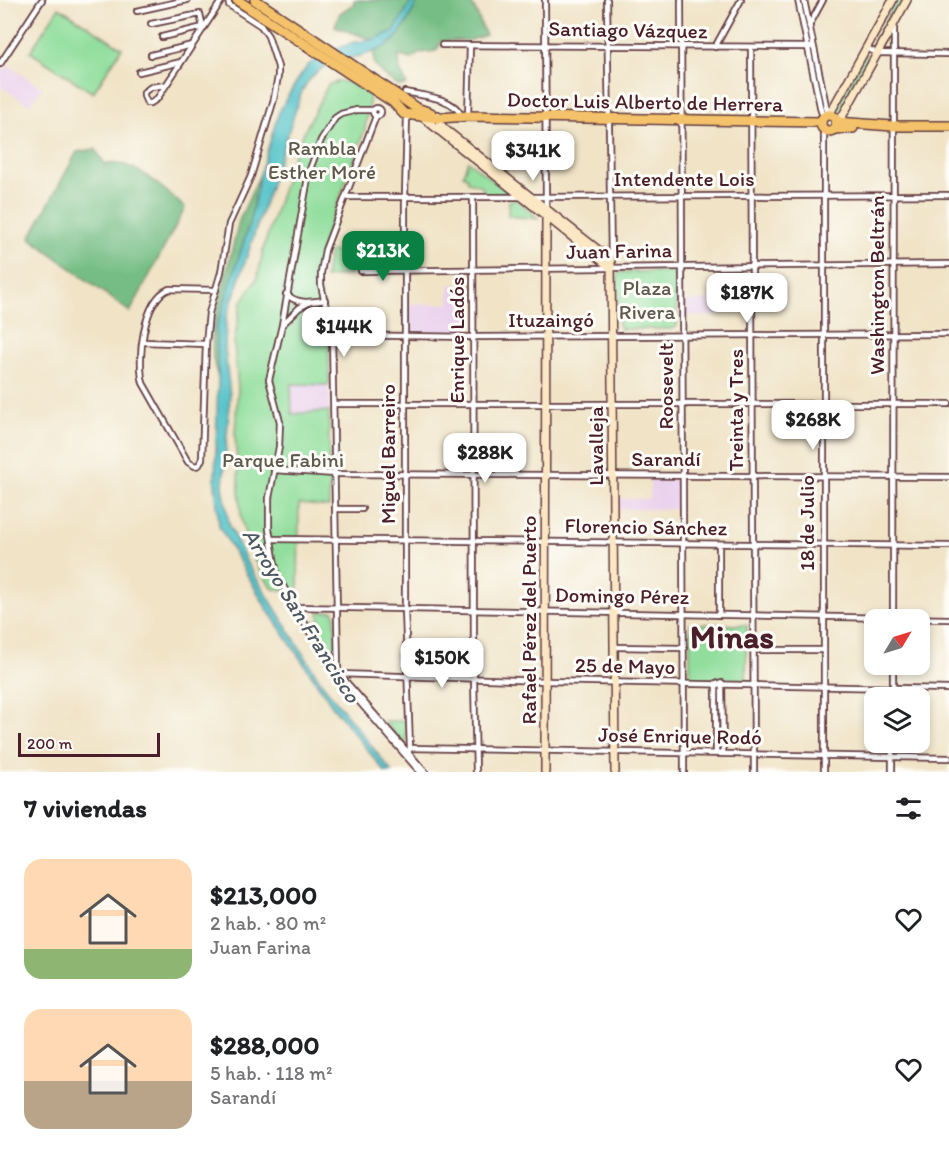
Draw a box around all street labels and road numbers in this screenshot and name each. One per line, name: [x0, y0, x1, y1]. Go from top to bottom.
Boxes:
street label: Santiago Vázquez: [548, 16, 708, 43]
street label: Doctor Luis Alberto de Herrera: [507, 87, 783, 116]
street label: Intendente Lois: [613, 166, 755, 191]
street label: Washington Beltrán: [864, 195, 889, 375]
street label: Juan Farina: [566, 237, 672, 264]
street label: Enrique Ladós: [444, 277, 469, 403]
street label: Ituzaingó: [508, 307, 594, 332]
street label: Roosevelt: [653, 342, 678, 430]
street label: Treinta y Tres: [723, 349, 748, 471]
street label: Miguel Barreiro: [375, 384, 400, 524]
street label: Lavalleja: [583, 406, 608, 486]
street label: Sarandí: [631, 446, 701, 471]
street label: 18 de Julio: [794, 475, 819, 571]
street label: Florencio Sánchez: [565, 513, 728, 540]
street label: Rafael Pérez del Puerto: [516, 515, 541, 725]
street label: Domingo Pérez: [555, 582, 690, 609]
street label: 25 de Mayo: [575, 652, 675, 679]
street label: José Enrique Rodó: [598, 722, 762, 749]

